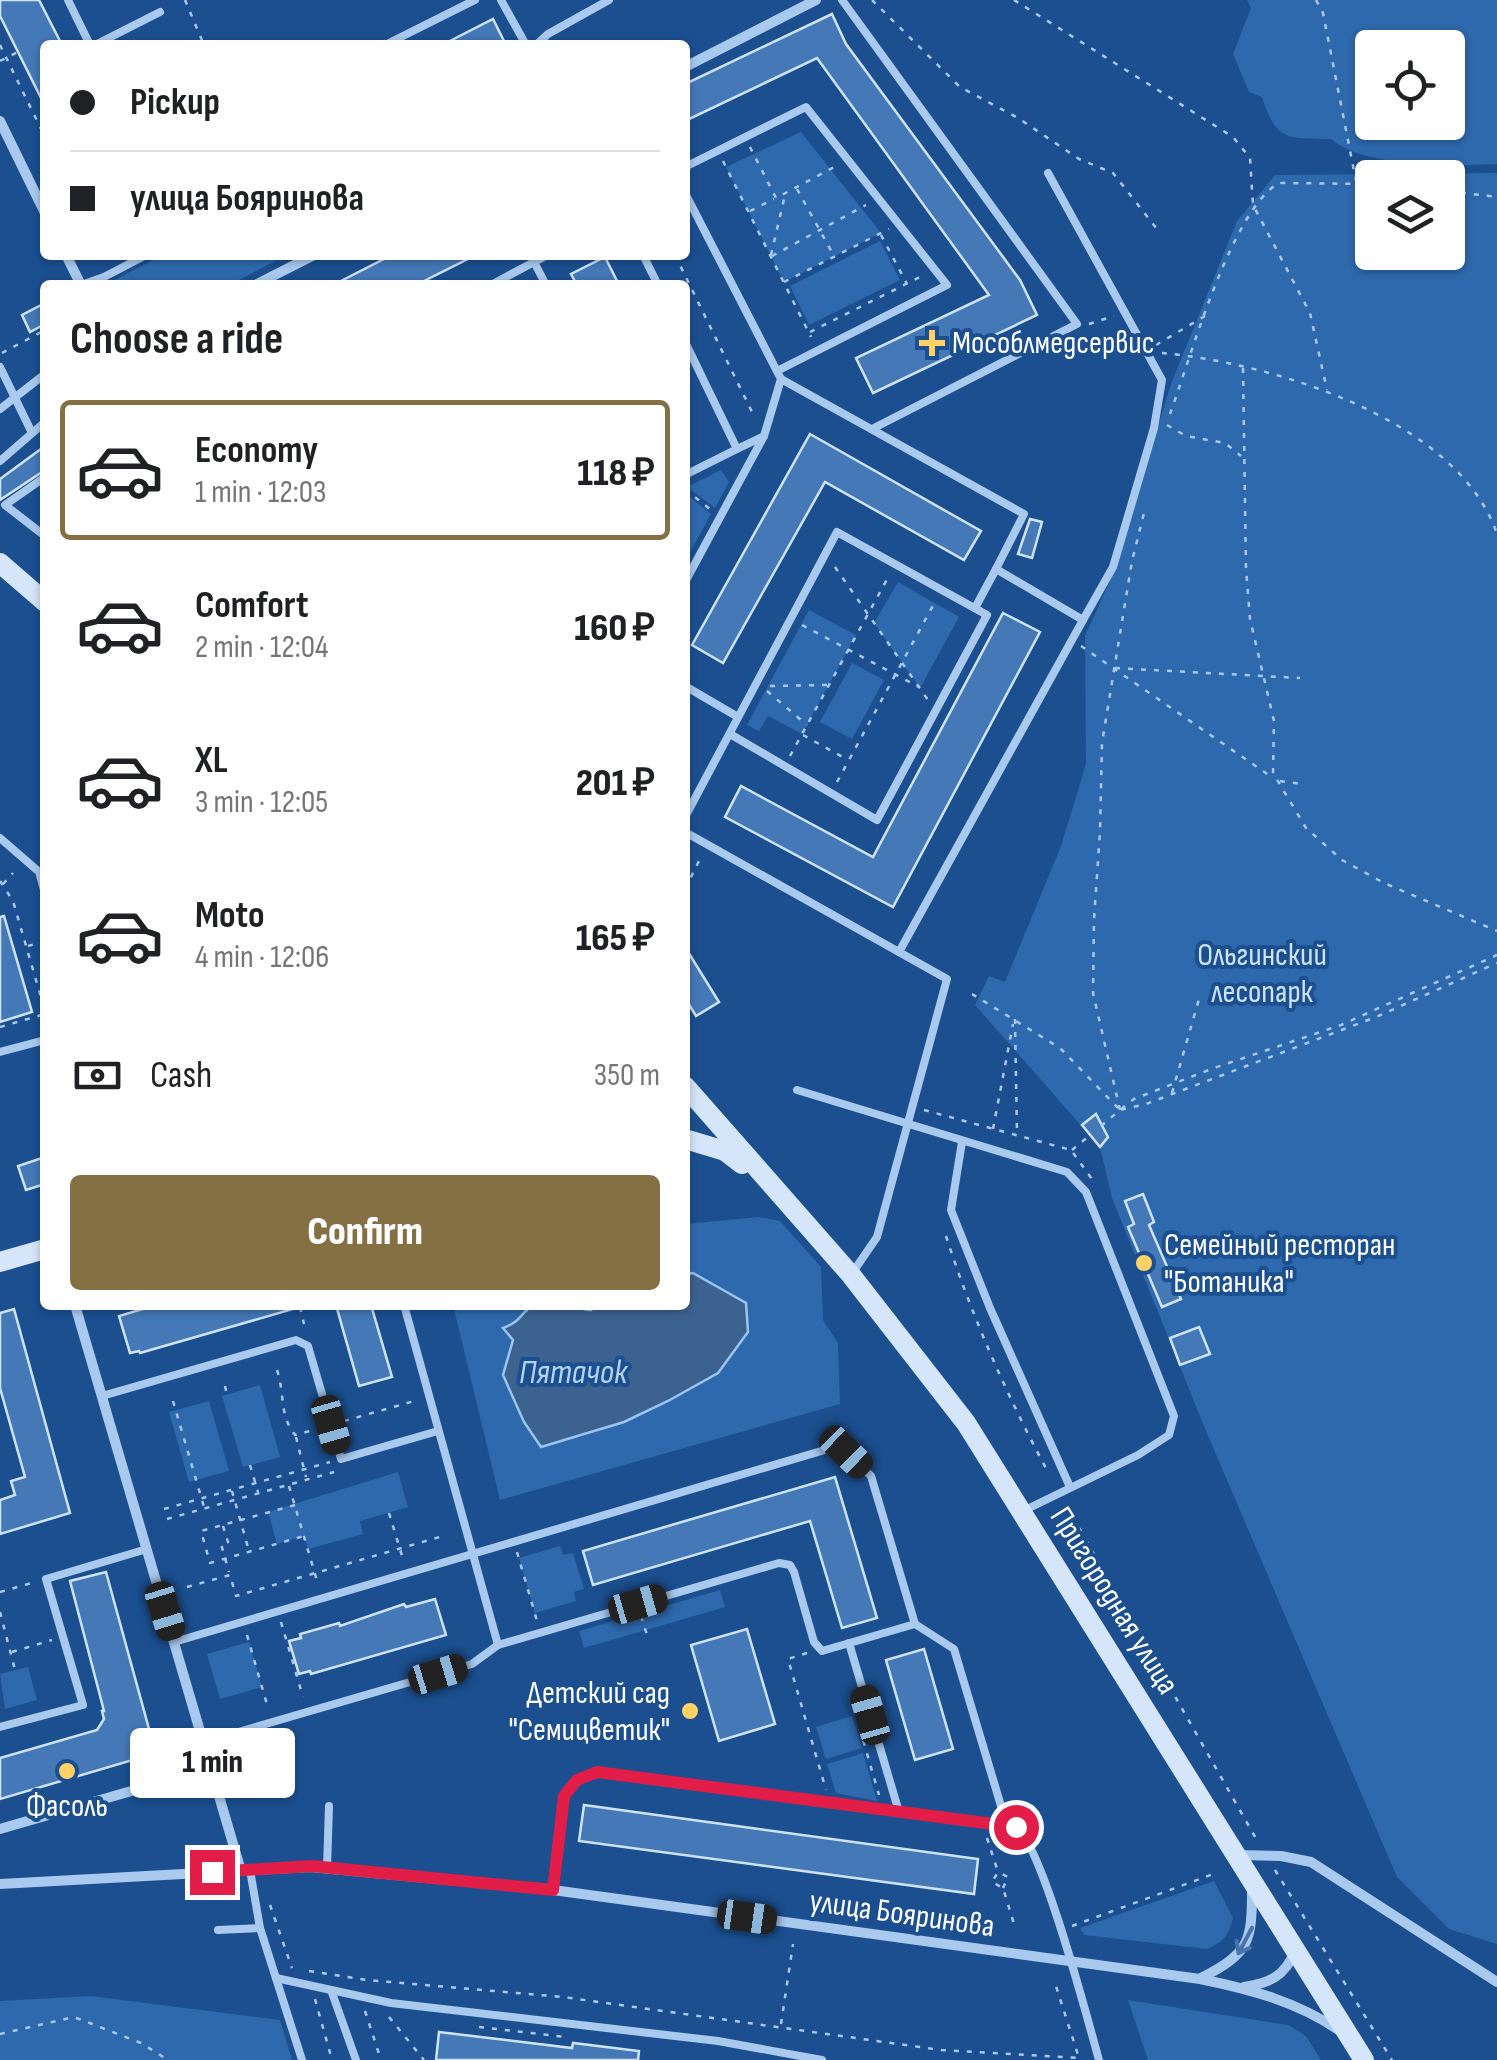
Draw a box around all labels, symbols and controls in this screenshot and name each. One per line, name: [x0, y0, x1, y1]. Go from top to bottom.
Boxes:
map controls: [1355, 30, 1465, 270]
button: locate: [1355, 30, 1465, 140]
text: Pickup: [130, 80, 220, 125]
button: layers: [1355, 160, 1465, 270]
text: улица Бояринова: [130, 176, 364, 221]
text: Choose a ride: [70, 312, 283, 367]
place label: Мособлмедсервис: [952, 324, 1155, 363]
marker: Мособлмедсервис: [921, 332, 943, 354]
icon: car: [75, 425, 165, 515]
text: Economy: [195, 428, 318, 473]
text: 118 ₽: [577, 451, 655, 496]
text: 1 min · 12:03: [195, 473, 326, 512]
icon: car: [75, 580, 165, 670]
text: Comfort: [195, 583, 309, 628]
text: 160 ₽: [574, 606, 655, 651]
text: 2 min · 12:04: [195, 628, 328, 667]
icon: car: [75, 735, 165, 825]
text: XL: [195, 738, 228, 783]
text: 201 ₽: [576, 761, 655, 806]
text: 3 min · 12:05: [195, 783, 328, 822]
icon: car: [75, 890, 165, 980]
text: Moto: [195, 893, 265, 938]
text: 165 ₽: [576, 916, 655, 961]
park label: Ольгинский лесопарк: [1197, 936, 1327, 1012]
text: 4 min · 12:06: [195, 938, 329, 977]
icon: cash: [70, 1048, 125, 1103]
text: Cash: [150, 1053, 212, 1098]
text: 350 m: [594, 1056, 660, 1095]
button: Confirm: [70, 1175, 660, 1290]
place label: Семейный ресторан "Ботаника": [1164, 1226, 1395, 1302]
marker: Семейный ресторан "Ботаника": [1133, 1252, 1155, 1274]
water label: Пятачок: [519, 1351, 629, 1394]
car: [308, 1392, 354, 1458]
car: [814, 1420, 878, 1484]
street label: Пригородная улица: [1041, 1500, 1187, 1702]
car: [142, 1578, 188, 1644]
car: [605, 1581, 671, 1627]
car: [405, 1651, 471, 1697]
place label: Детский сад "Семицветик": [508, 1674, 670, 1750]
car: [847, 1682, 893, 1748]
marker: Детский сад "Семицветик": [679, 1700, 701, 1722]
callout: 1 min: [130, 1727, 294, 1797]
text: 1 min: [182, 1743, 243, 1782]
marker: Фасоль: [56, 1760, 78, 1782]
place label: Фасоль: [26, 1787, 108, 1826]
route start: [994, 1805, 1039, 1850]
route end: [190, 1850, 235, 1895]
street label: улица Бояринова: [807, 1882, 997, 1946]
car: [715, 1898, 779, 1936]
one-way arrow: [1234, 1925, 1253, 1955]

